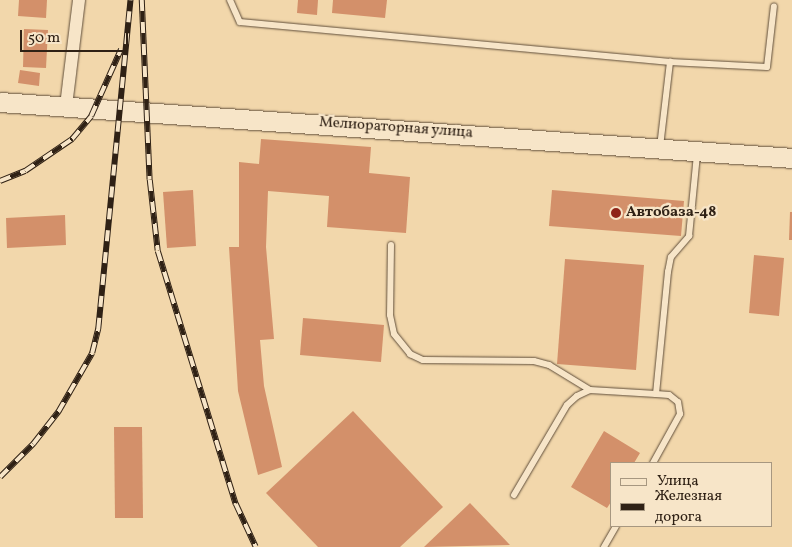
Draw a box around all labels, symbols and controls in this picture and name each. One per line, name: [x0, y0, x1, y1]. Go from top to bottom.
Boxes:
scale bar: [22, 20, 130, 52]
text: 50 m: [28, 28, 60, 49]
street label: Мелиораторная улица: [318, 114, 474, 142]
place label: Автобаза-48: [626, 204, 716, 222]
marker: Автобаза-48: [610, 207, 622, 219]
legend: [610, 462, 772, 527]
text: Улица: [657, 471, 699, 492]
text: Железная дорога: [655, 486, 722, 528]

